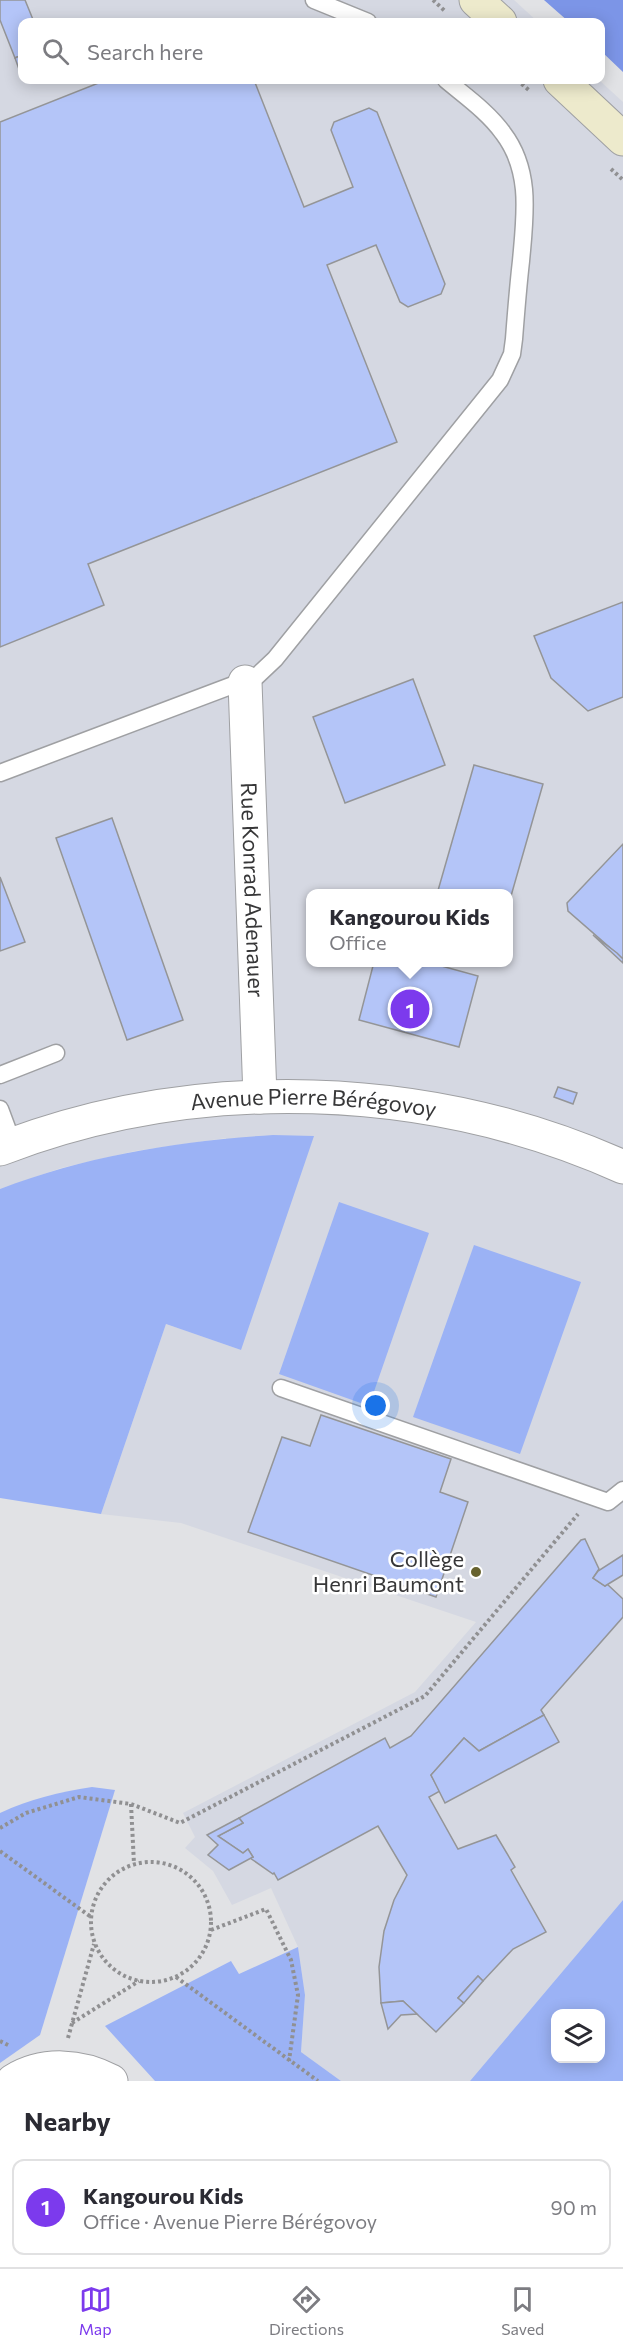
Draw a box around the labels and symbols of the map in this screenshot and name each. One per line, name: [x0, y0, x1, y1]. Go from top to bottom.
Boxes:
street label: Rue Konrad Adenauer: [236, 782, 270, 998]
pin: 1: [390, 986, 430, 1032]
street label: Avenue Pierre Bérégovoy: [189, 1082, 439, 1122]
your location: [361, 1391, 390, 1420]
place label: Collège Henri Baumont: [313, 1545, 464, 1597]
marker: Collège Henri Baumont: [469, 1565, 483, 1579]

